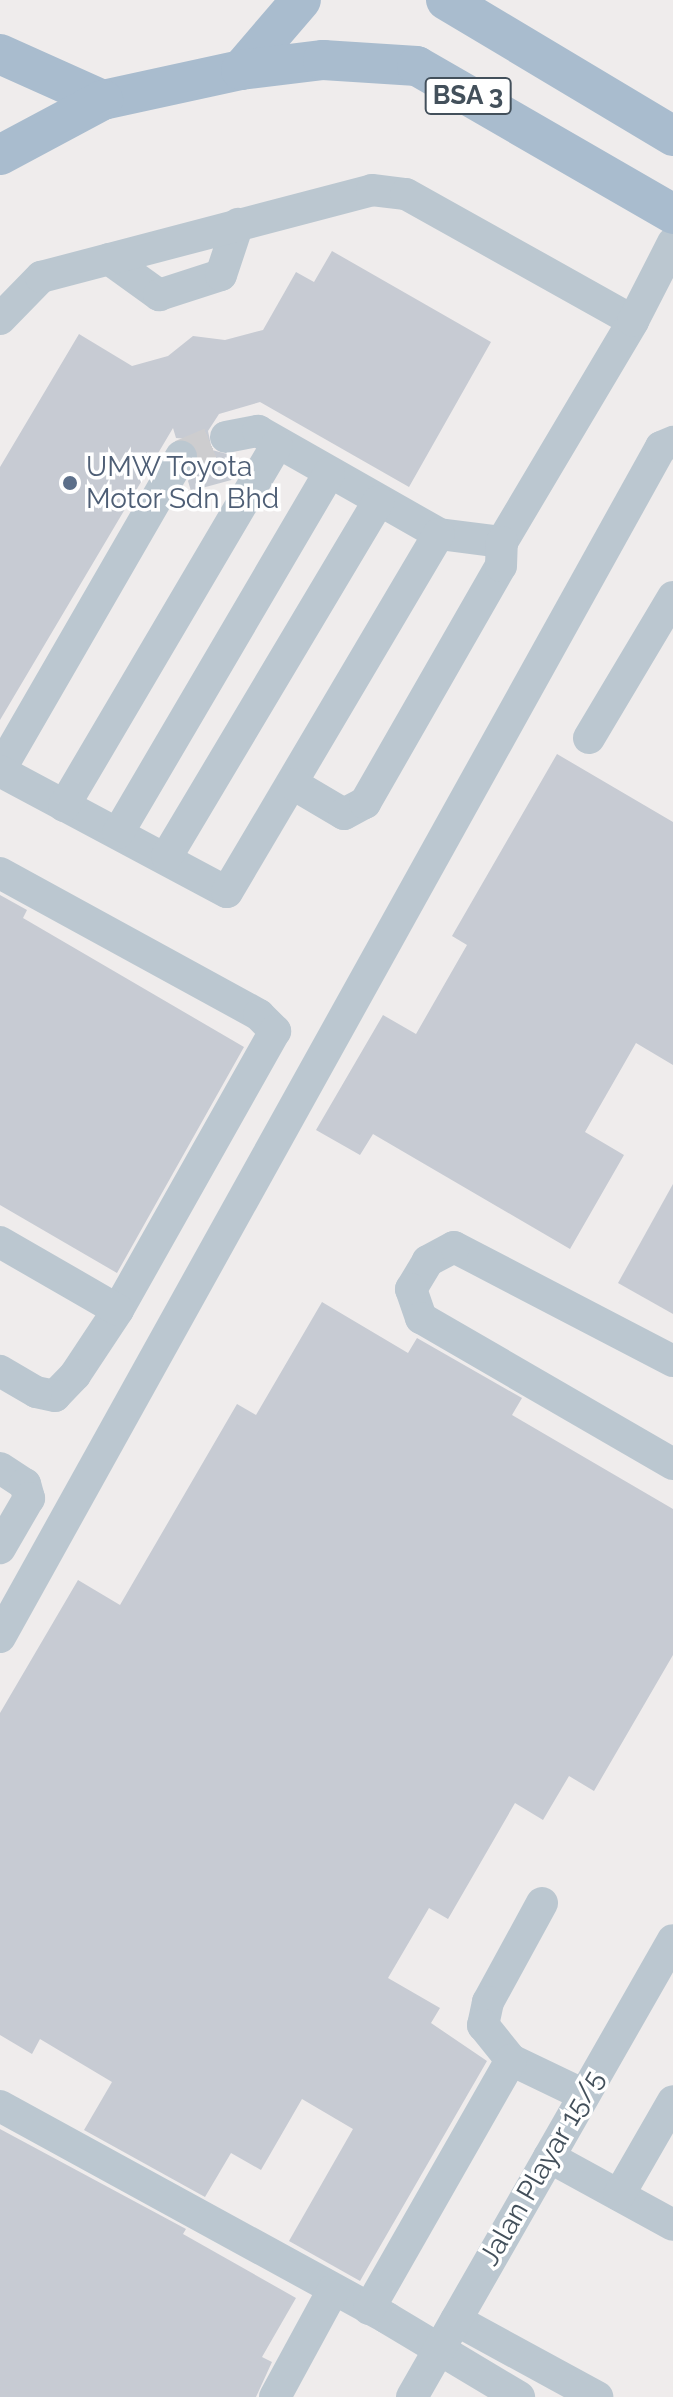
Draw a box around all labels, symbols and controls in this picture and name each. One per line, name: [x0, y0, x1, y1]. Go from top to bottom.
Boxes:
road number: BSA 3: [424, 74, 512, 118]
place label: UMW Toyota Motor Sdn Bhd: [86, 450, 280, 516]
marker: UMW Toyota Motor Sdn Bhd: [61, 474, 79, 492]
street label: Jalan Playar 15/5: [472, 2064, 612, 2272]

